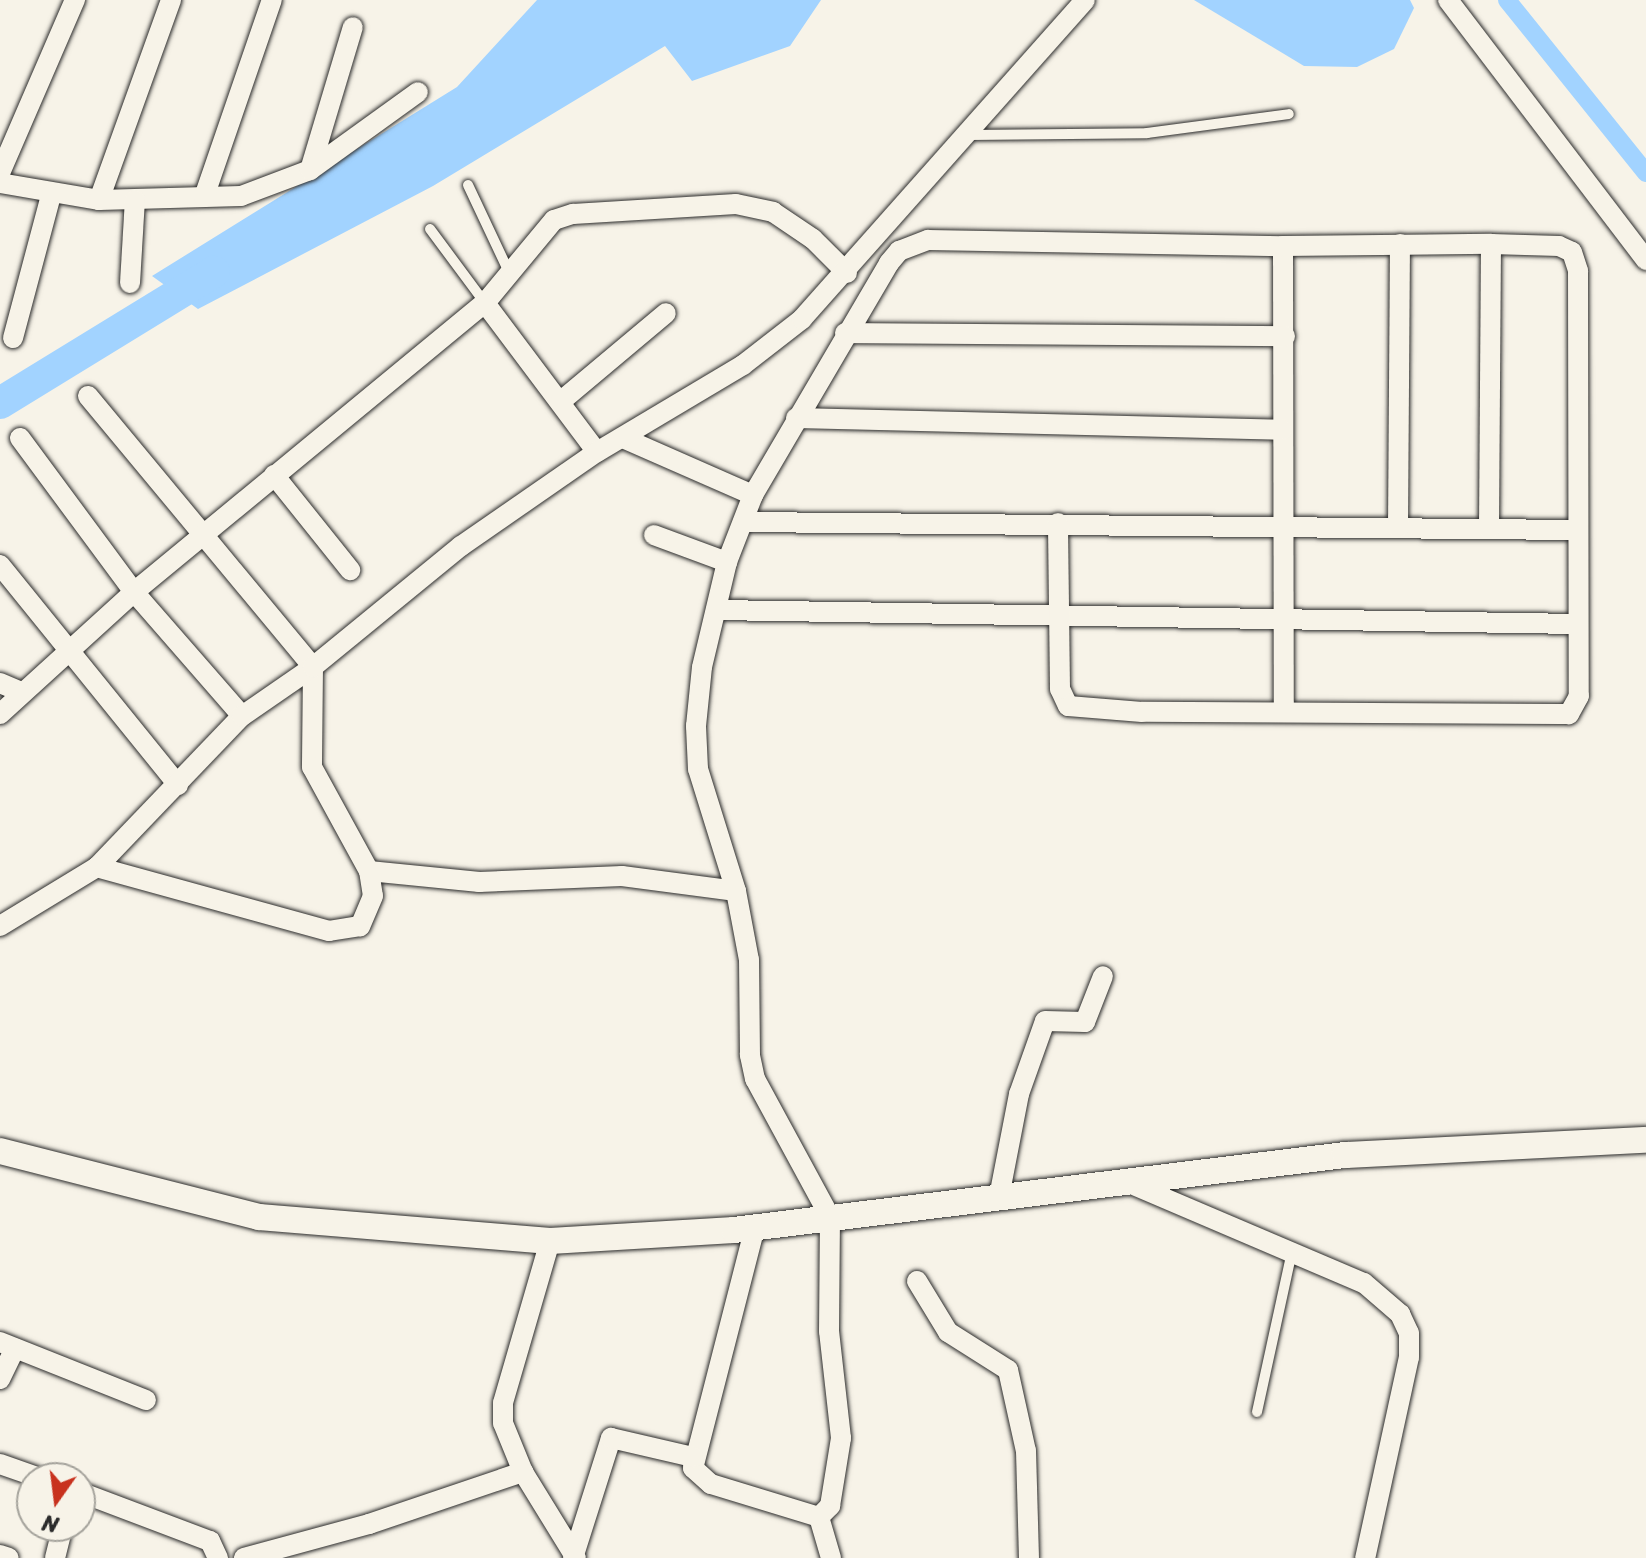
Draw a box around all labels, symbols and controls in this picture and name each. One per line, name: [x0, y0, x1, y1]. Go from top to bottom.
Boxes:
north arrow: [16, 1462, 96, 1542]
text: N: [38, 1503, 63, 1545]

